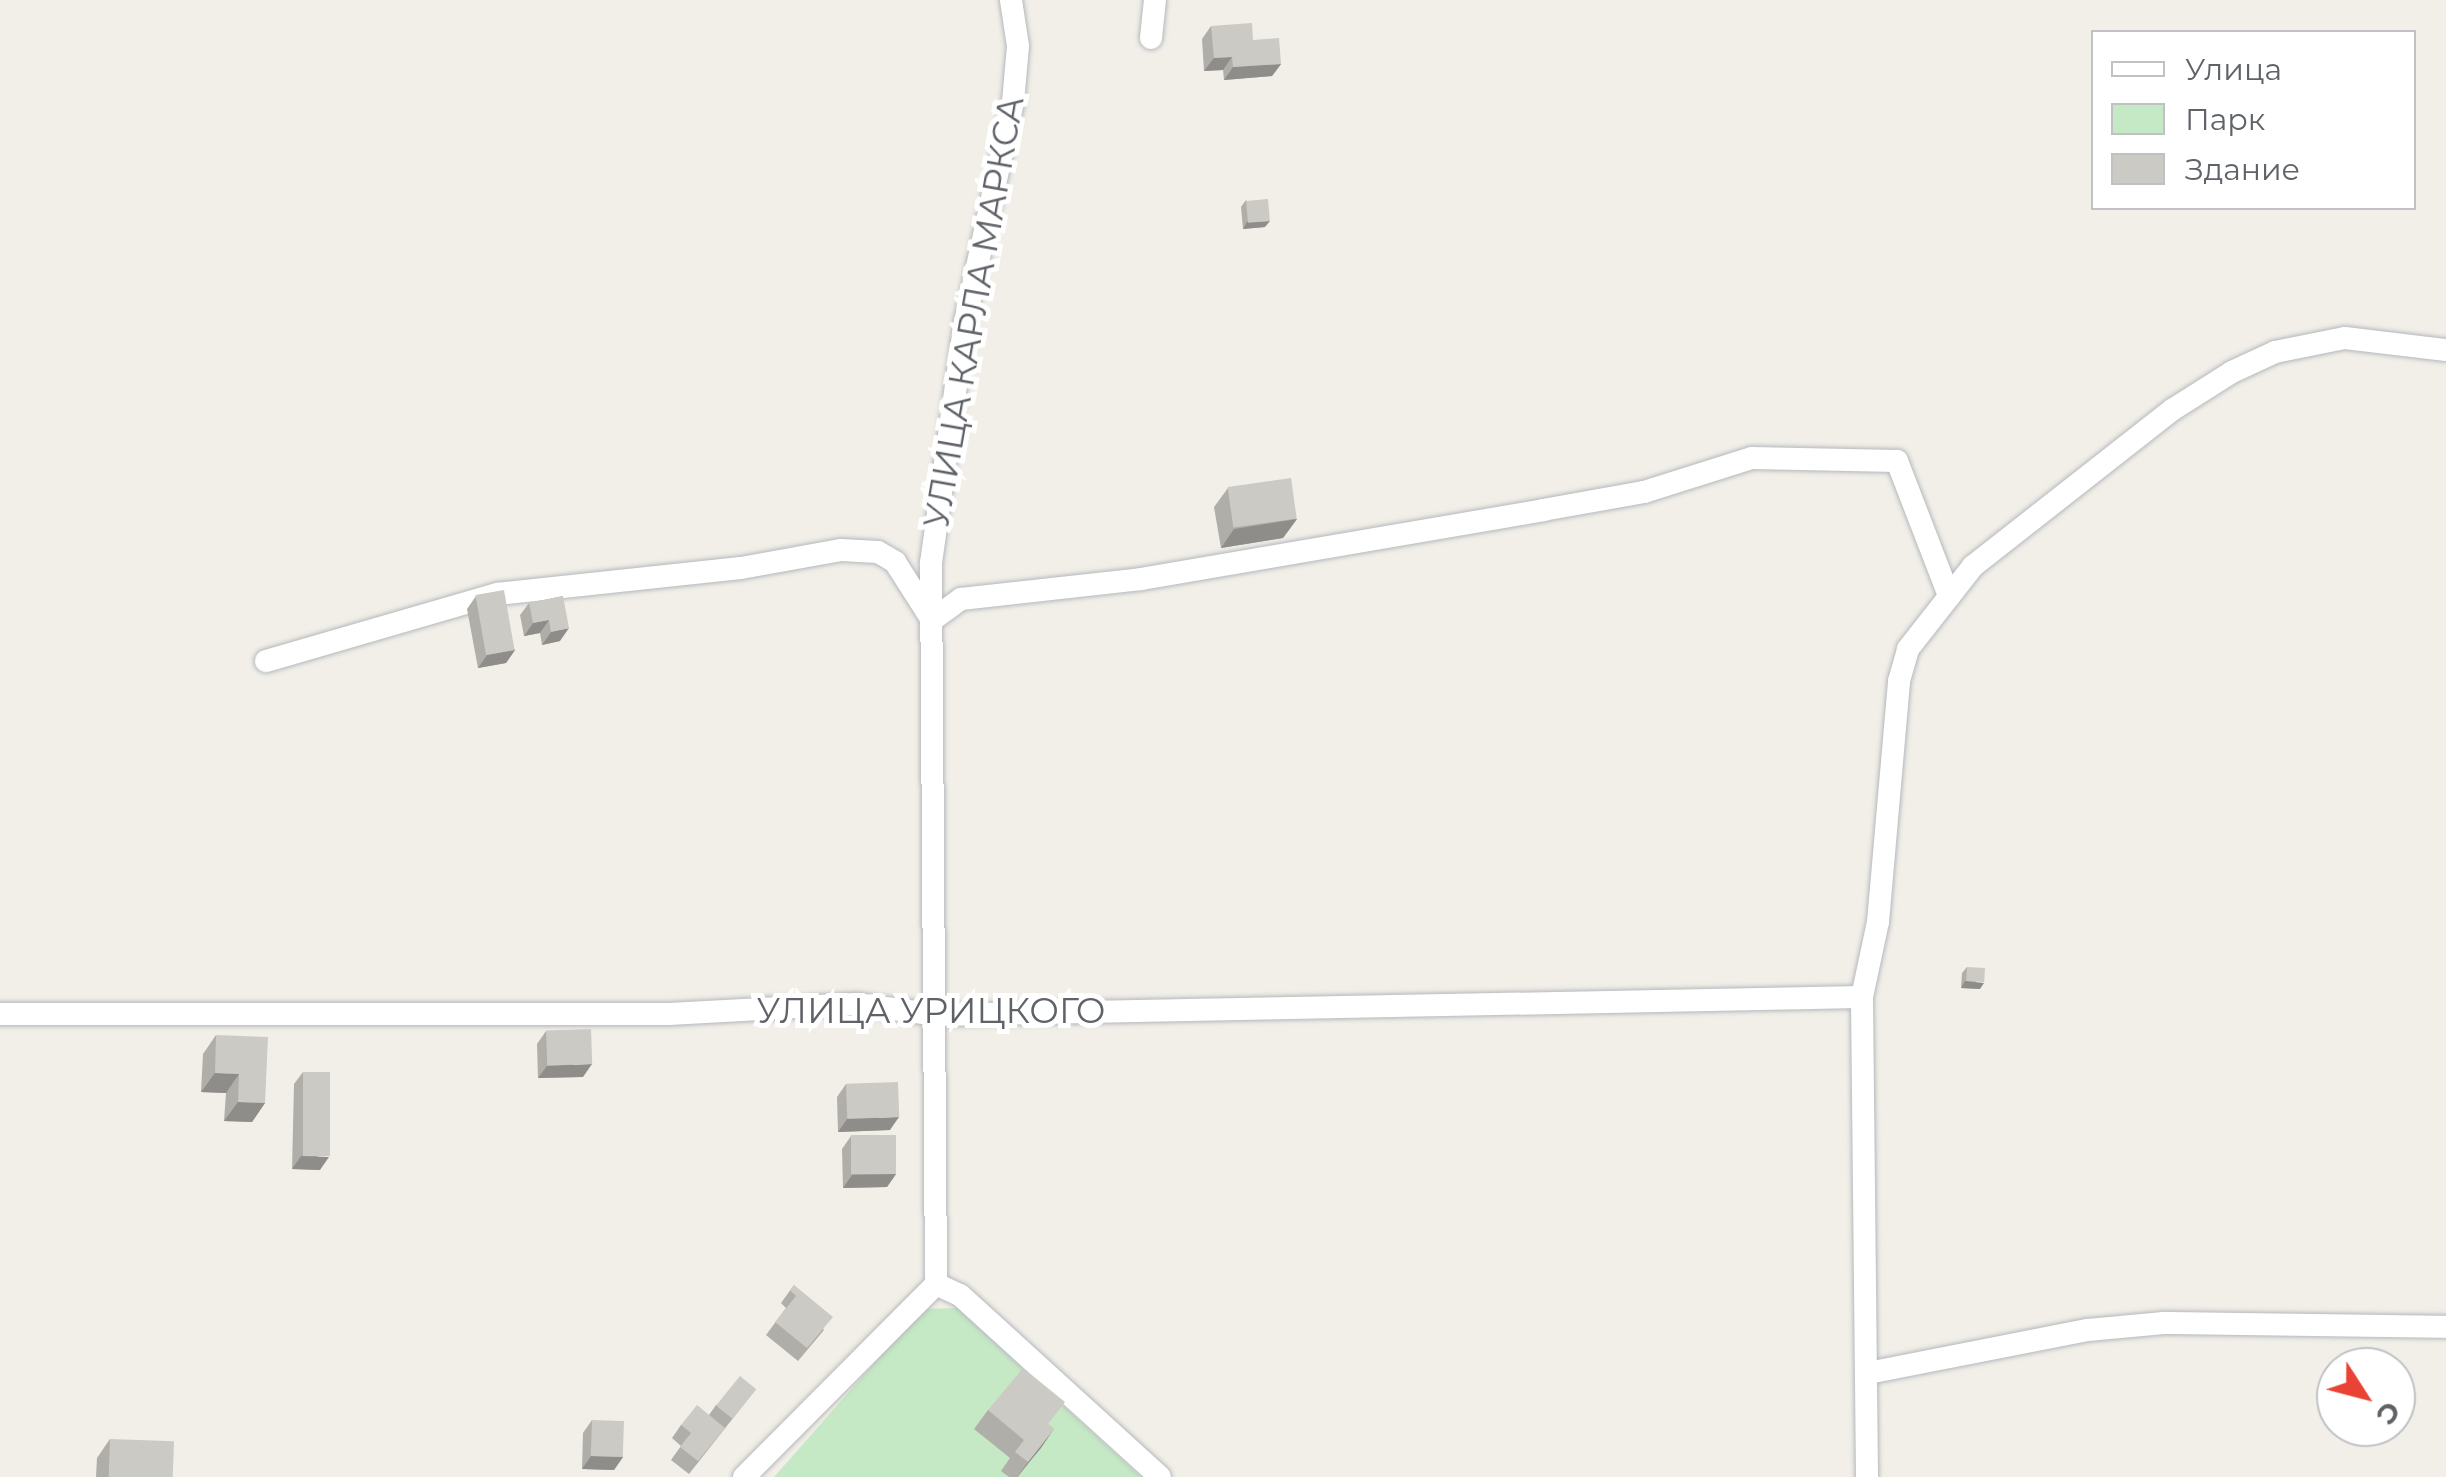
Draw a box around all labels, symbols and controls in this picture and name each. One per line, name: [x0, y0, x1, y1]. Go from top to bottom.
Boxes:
legend: [2091, 30, 2416, 210]
text: Улица: [2185, 51, 2282, 88]
street label: УЛИЦА КАРЛА МАРКСА: [915, 93, 1033, 531]
text: Парк: [2185, 101, 2265, 138]
text: Здание: [2185, 151, 2300, 188]
street label: УЛИЦА УРИЦКОГО: [757, 990, 1105, 1032]
north arrow: [2316, 1347, 2416, 1447]
text: С: [2369, 1395, 2408, 1432]

